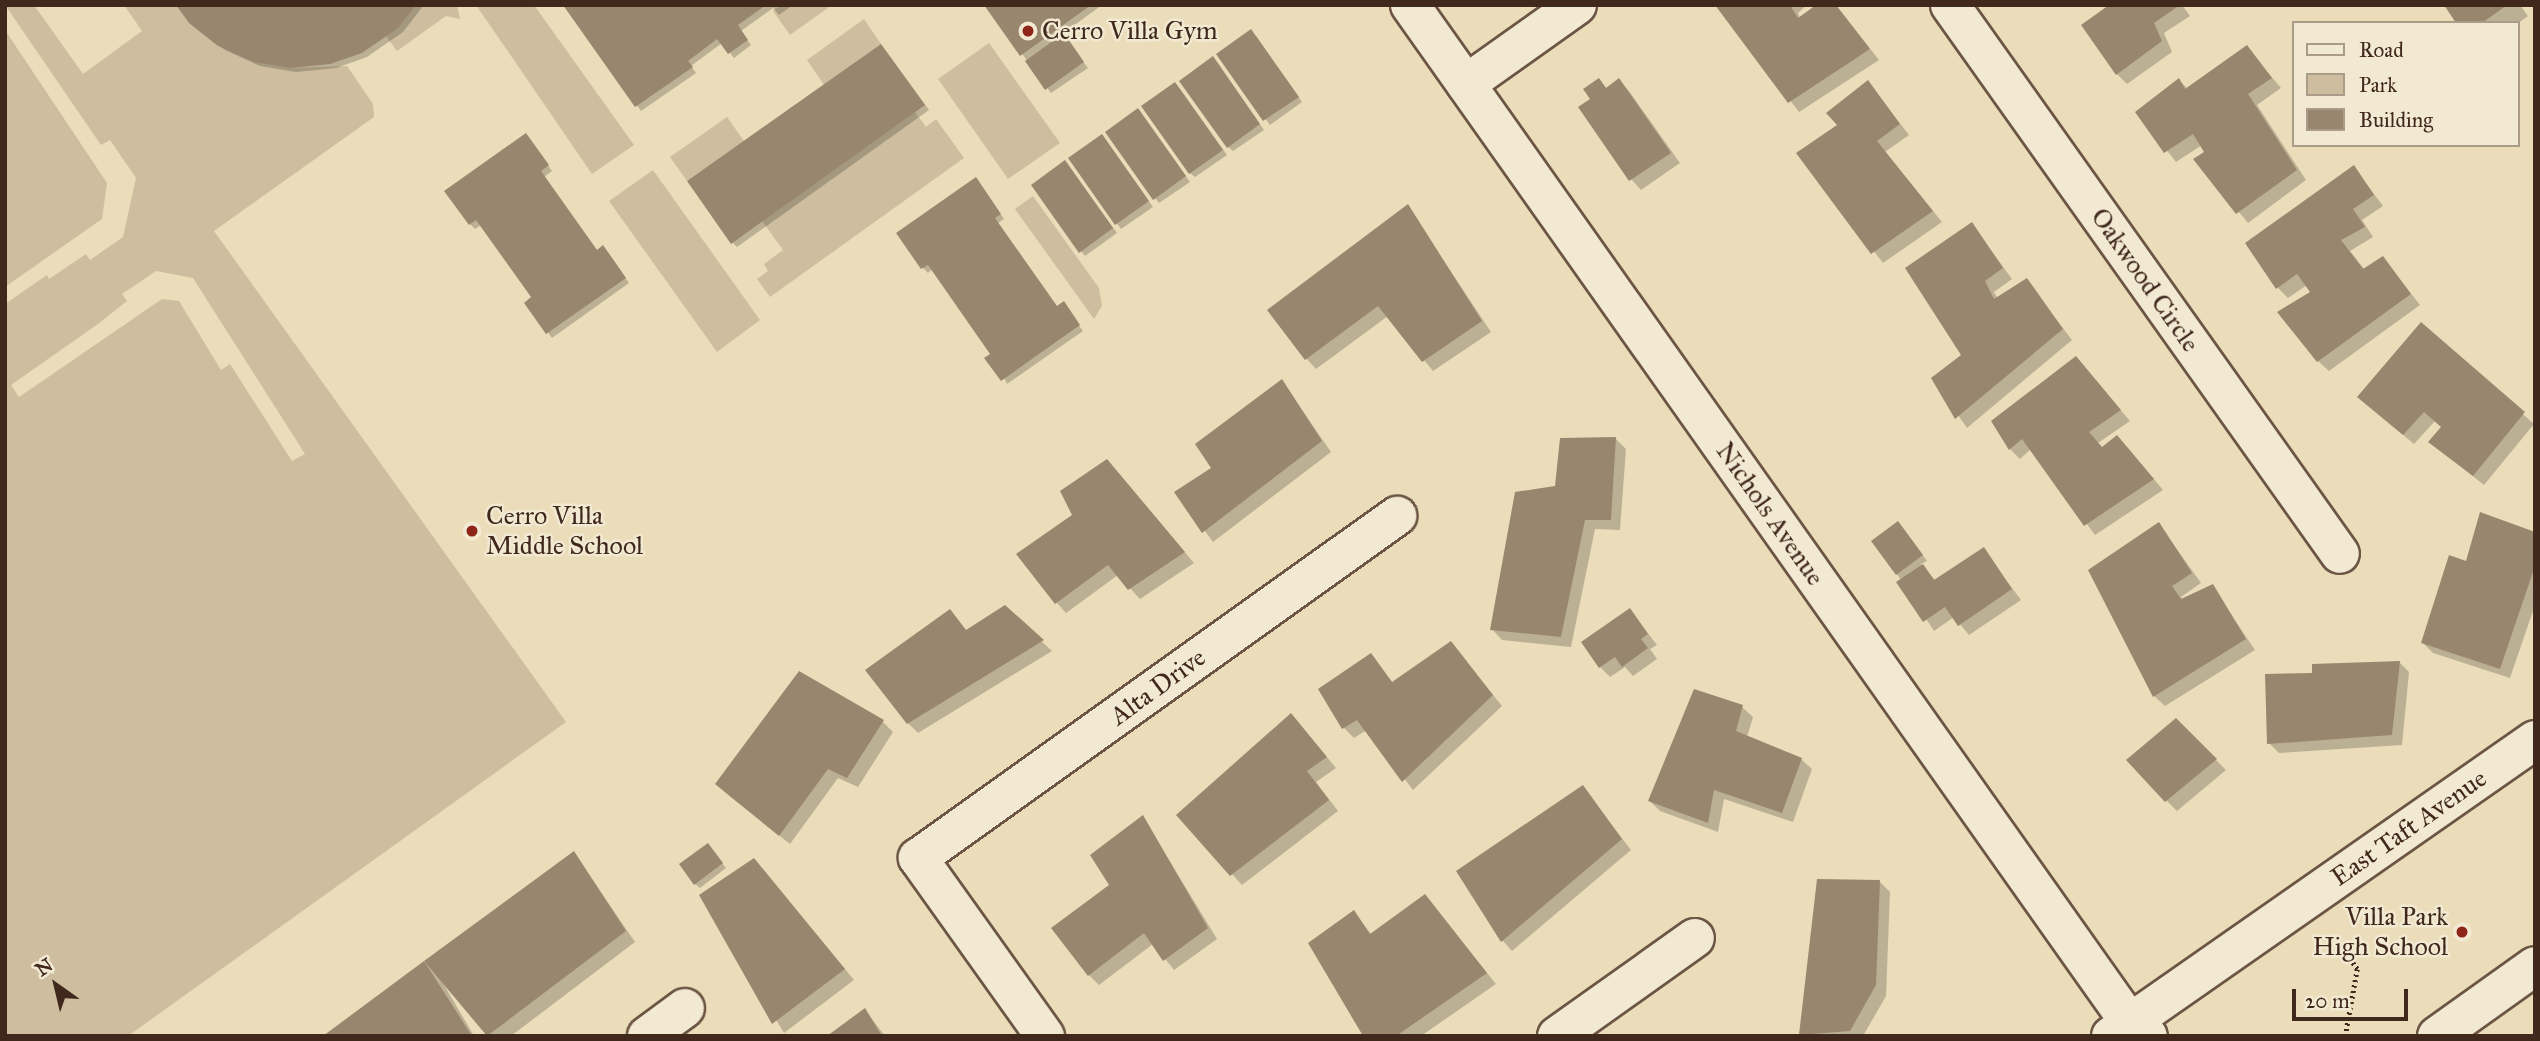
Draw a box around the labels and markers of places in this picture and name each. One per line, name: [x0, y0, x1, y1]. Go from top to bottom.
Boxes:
place label: Cerro Villa Gym: [1042, 15, 1218, 47]
marker: Cerro Villa Gym: [1020, 23, 1036, 39]
place label: Cerro Villa Middle School: [486, 500, 643, 562]
marker: Cerro Villa Middle School: [464, 523, 480, 539]
place label: Villa Park High School: [2312, 901, 2448, 962]
marker: Villa Park High School: [2454, 924, 2470, 940]

